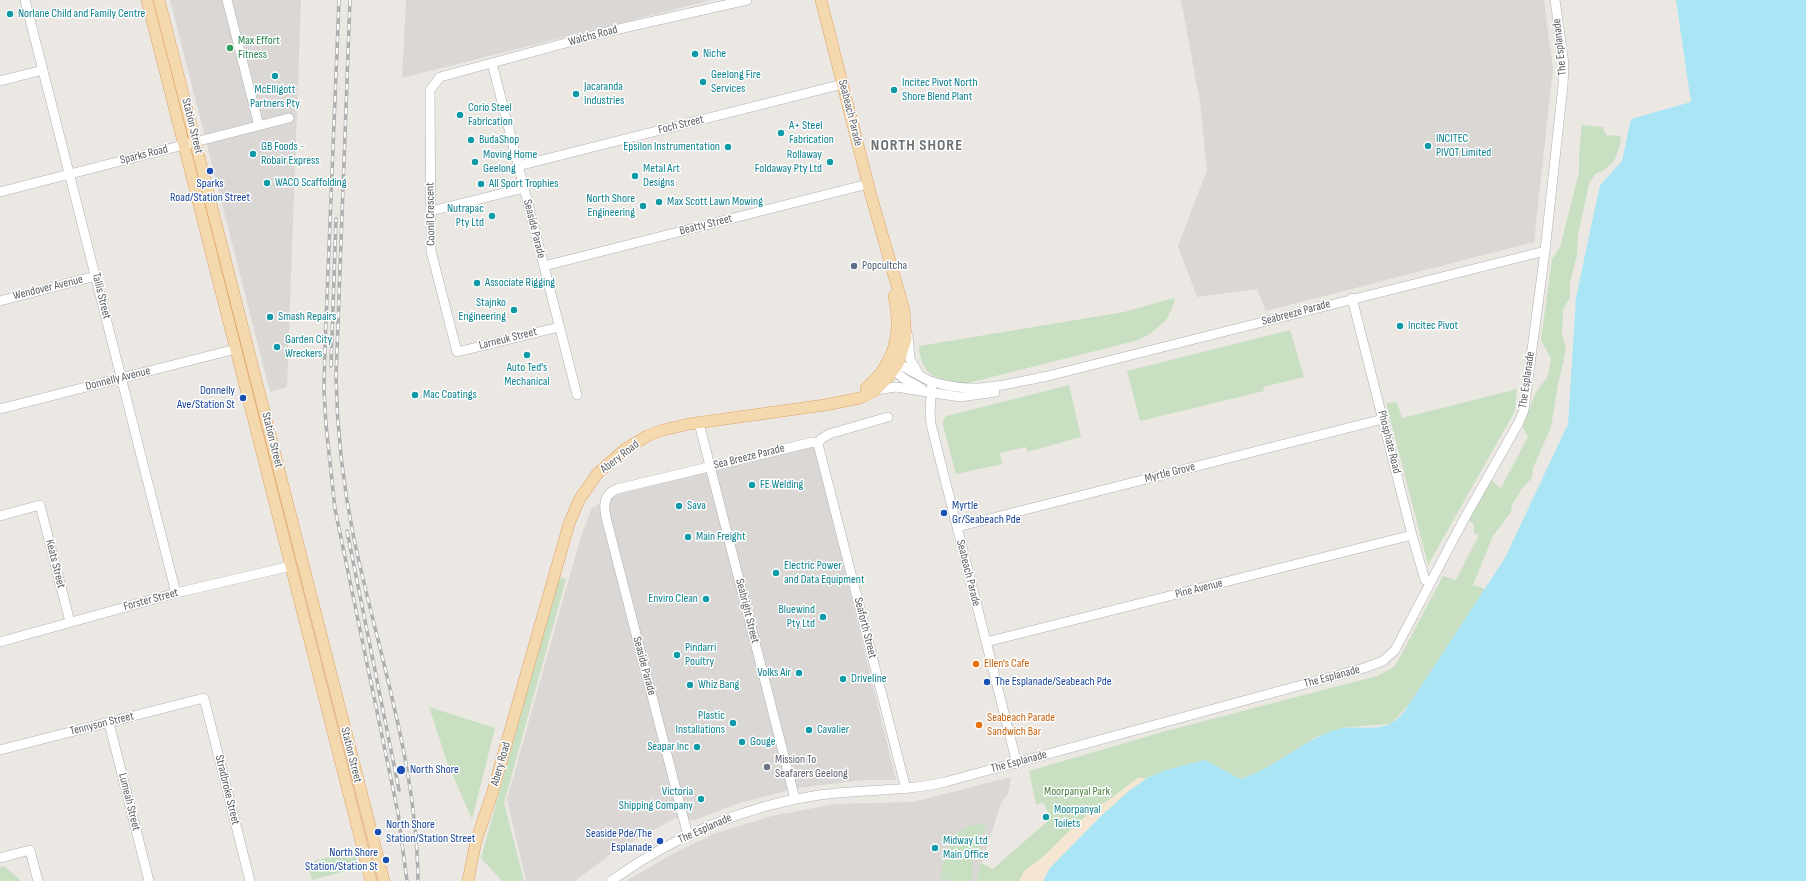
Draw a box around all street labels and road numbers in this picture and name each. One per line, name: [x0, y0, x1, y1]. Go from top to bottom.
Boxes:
street label: The Esplanade: [1550, 18, 1570, 76]
street label: Walchs Road: [567, 23, 619, 49]
street label: Seabeach Parade: [835, 78, 865, 148]
street label: Station Street: [178, 97, 206, 155]
street label: Foch Street: [657, 112, 705, 138]
street label: Sparks Road: [119, 142, 169, 168]
street label: Coonil Crescent: [423, 182, 439, 246]
street label: Seaside Parade: [520, 198, 548, 260]
street label: Beatty Street: [678, 211, 734, 239]
street label: Tallis Street: [88, 271, 114, 321]
street label: Wendover Avenue: [12, 272, 84, 304]
street label: Seabreeze Parade: [1260, 297, 1332, 329]
street label: Larneuk Street: [477, 325, 539, 353]
street label: The Esplanade: [1516, 351, 1538, 409]
street label: Donnelly Avenue: [84, 364, 152, 394]
street label: Phosphate Road: [1374, 409, 1404, 475]
street label: Station Street: [258, 411, 286, 469]
street label: Abery Road: [598, 437, 642, 477]
street label: Sea Breeze Parade: [712, 441, 786, 473]
street label: Myrtle Grove: [1143, 460, 1197, 486]
street label: Keats Street: [42, 538, 68, 590]
street label: Seabeach Parade: [953, 538, 983, 608]
street label: Pine Avenue: [1174, 576, 1224, 602]
street label: Seabright Street: [732, 577, 762, 645]
street label: Forster Street: [122, 586, 180, 614]
street label: Seaforth Street: [850, 596, 880, 660]
street label: Seaside Parade: [629, 635, 659, 697]
street label: The Esplanade: [1302, 663, 1362, 691]
street label: Tennyson Street: [69, 709, 135, 739]
street label: Station Street: [337, 726, 365, 784]
street label: Abery Road: [488, 740, 514, 788]
street label: The Esplanade: [989, 748, 1049, 776]
street label: Stradbroke Street: [211, 754, 243, 826]
street label: Lumeah Street: [115, 772, 143, 832]
street label: The Esplanade: [676, 811, 734, 847]

